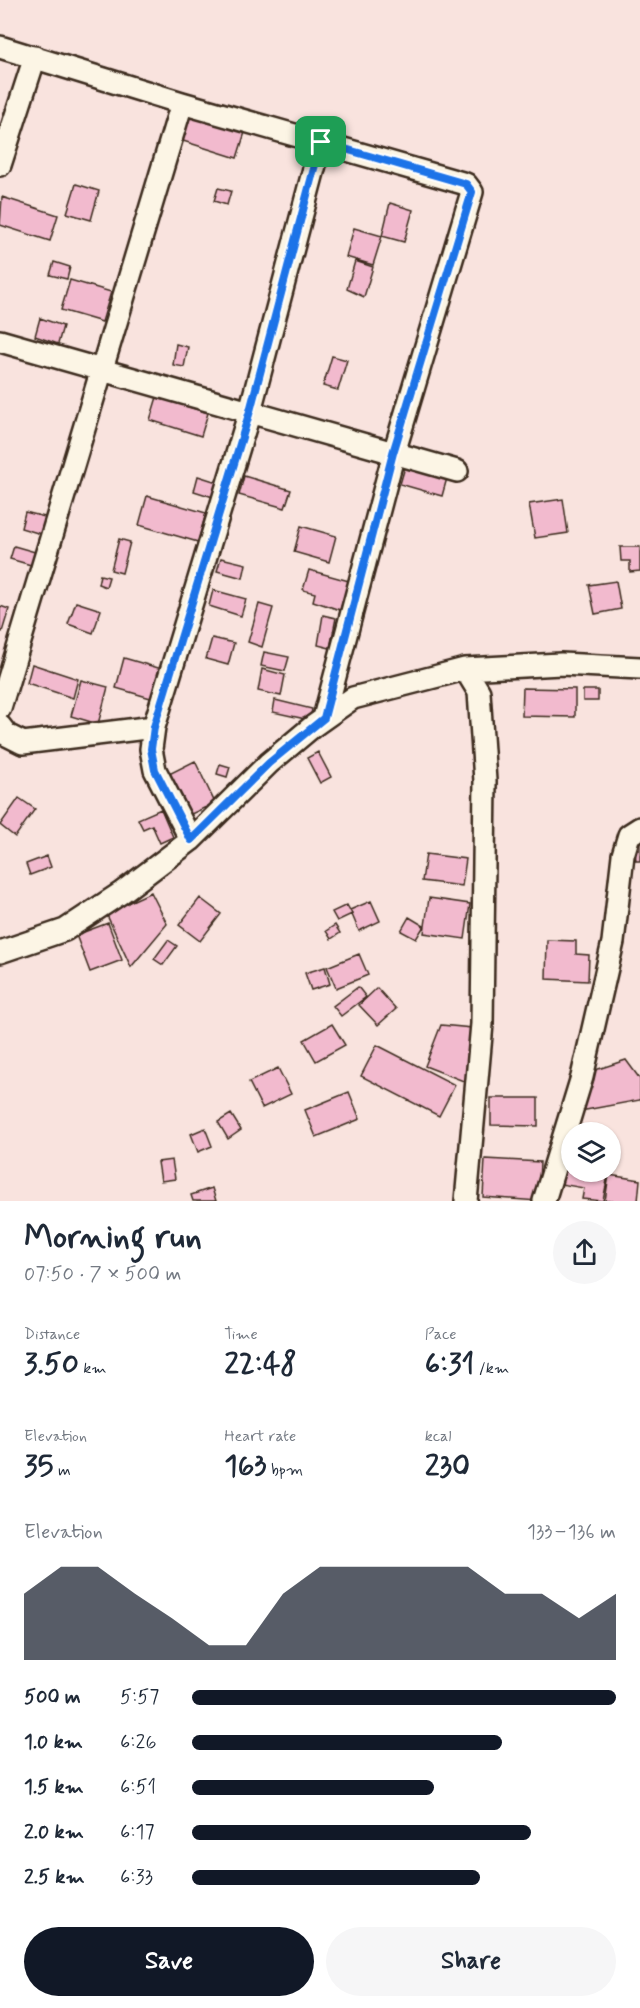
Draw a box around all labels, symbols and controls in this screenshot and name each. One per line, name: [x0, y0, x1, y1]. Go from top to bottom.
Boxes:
pin: [295, 116, 346, 167]
icon: arrive: [304, 125, 337, 158]
map controls: [561, 1122, 621, 1182]
button: layers: [561, 1122, 621, 1182]
text: Morning run: [24, 1216, 202, 1260]
button: share: [553, 1221, 616, 1284]
text: 07:50 · 7 × 500 m: [24, 1261, 181, 1288]
text: Distance: [24, 1324, 80, 1345]
text: Time: [224, 1324, 258, 1345]
text: Pace: [425, 1324, 457, 1345]
text: 3.50: [24, 1345, 79, 1384]
text: 22:48: [224, 1345, 297, 1384]
text: 6:31: [425, 1345, 475, 1384]
text: km: [79, 1358, 107, 1379]
text: /km: [475, 1358, 509, 1379]
text: Elevation: [24, 1426, 87, 1447]
text: Heart rate: [224, 1426, 296, 1447]
text: kcal: [425, 1426, 452, 1447]
text: 35: [24, 1447, 54, 1486]
text: 163: [224, 1447, 267, 1486]
text: 230: [425, 1447, 470, 1486]
text: m: [54, 1460, 71, 1481]
text: bpm: [267, 1460, 303, 1481]
text: Elevation: [24, 1519, 103, 1546]
text: 133–136 m: [527, 1519, 616, 1546]
text: 500 m: [24, 1684, 81, 1711]
text: 5:57: [120, 1684, 159, 1711]
text: 1.0 km: [24, 1729, 83, 1756]
text: 6:26: [120, 1729, 156, 1756]
text: 1.5 km: [24, 1774, 84, 1801]
text: 6:51: [120, 1774, 156, 1801]
text: 2.0 km: [24, 1819, 84, 1846]
text: 6:17: [120, 1819, 155, 1846]
text: 2.5 km: [24, 1864, 85, 1891]
text: 6:33: [120, 1864, 153, 1891]
button: Save: [24, 1927, 314, 1996]
button: Share: [326, 1927, 616, 1996]

